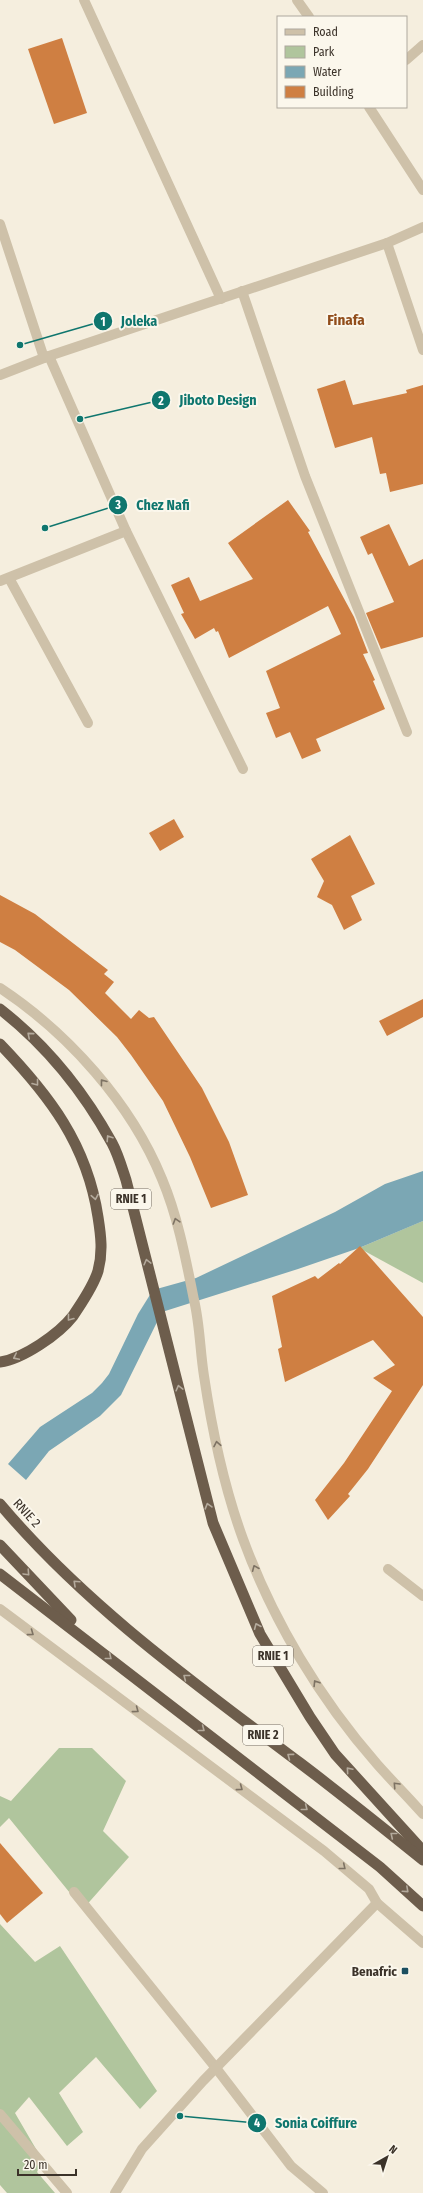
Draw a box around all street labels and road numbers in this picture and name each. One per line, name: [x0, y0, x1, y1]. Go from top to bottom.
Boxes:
road number: RNIE 1: [111, 1189, 151, 1209]
street label: RNIE 2: [10, 1496, 44, 1531]
road number: RNIE 1: [253, 1646, 293, 1666]
road number: RNIE 2: [243, 1725, 283, 1745]

